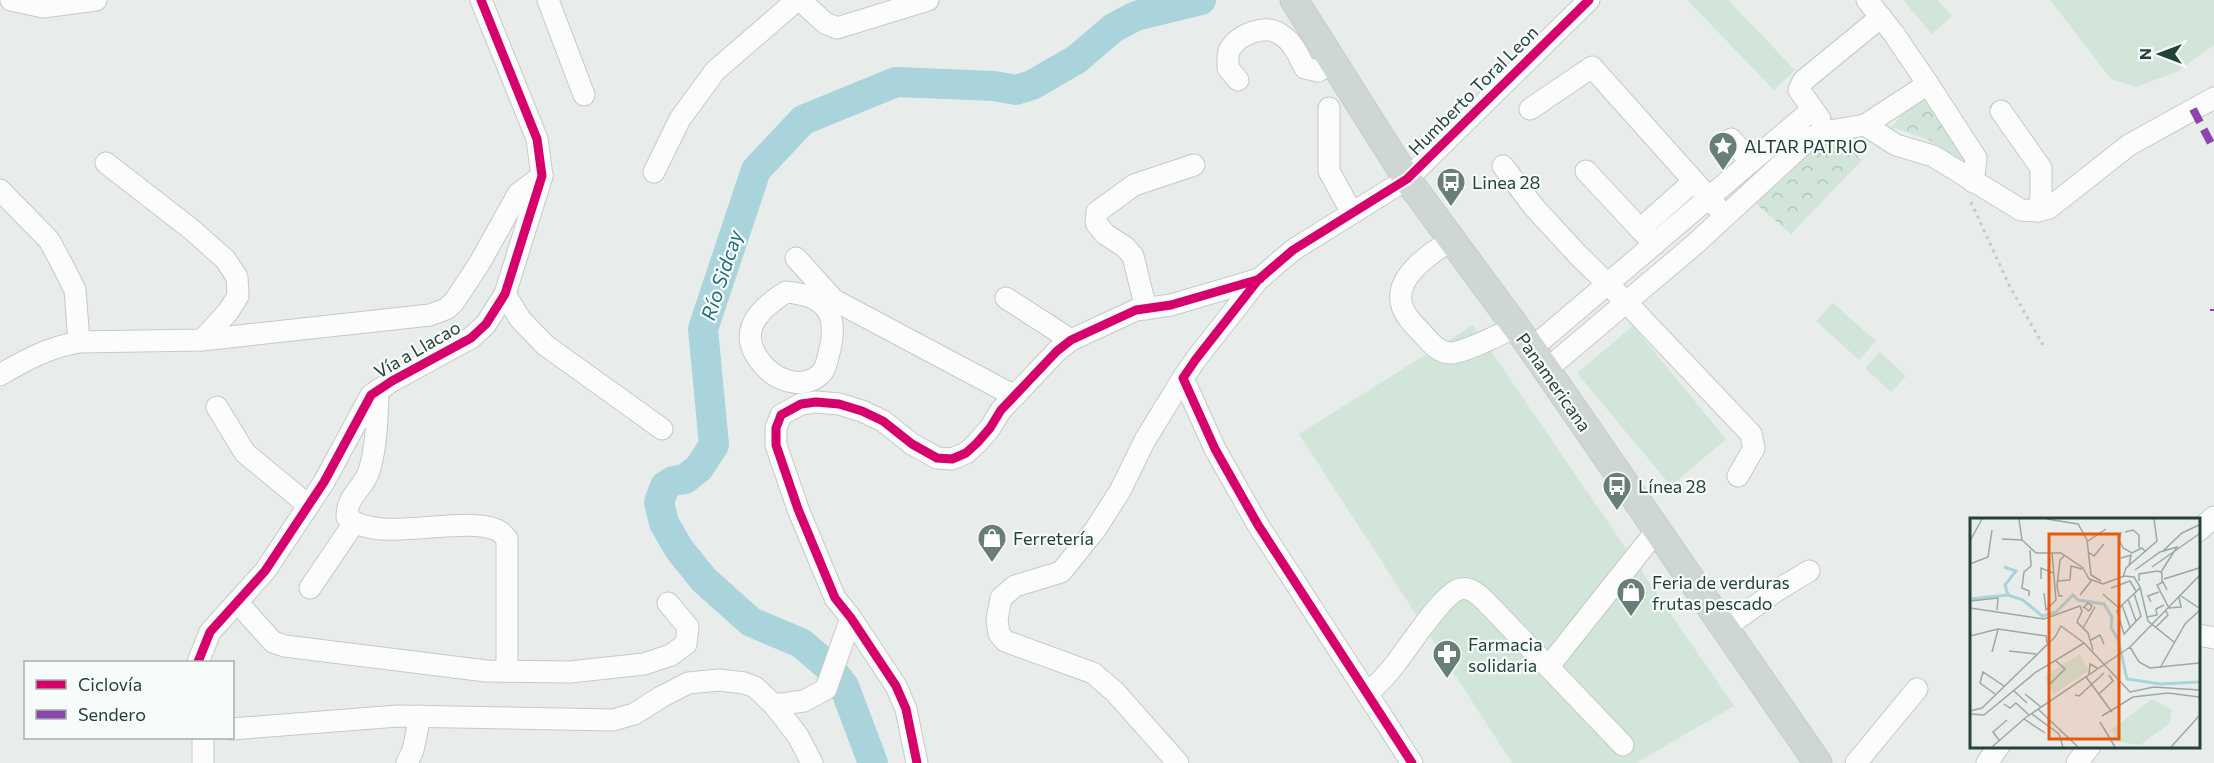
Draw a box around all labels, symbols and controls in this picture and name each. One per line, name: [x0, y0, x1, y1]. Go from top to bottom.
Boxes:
street label: Humberto Toral Leon: [1404, 21, 1542, 159]
north arrow: [2130, 24, 2190, 84]
text: N: [2135, 48, 2154, 60]
place icon: ALTAR PATRIO: [1707, 130, 1739, 172]
place label: ALTAR PATRIO: [1744, 135, 1867, 157]
bus stop icon: Linea 28: [1435, 166, 1467, 208]
place label: Linea 28: [1472, 171, 1541, 193]
water label: Río Sidcay: [695, 226, 747, 323]
street label: Vía a Llacao: [370, 316, 464, 382]
street label: Panamericana: [1512, 328, 1596, 436]
bus stop icon: Línea 28: [1601, 470, 1633, 512]
place label: Línea 28: [1638, 475, 1707, 497]
inset map: [1970, 518, 2199, 748]
shop icon: Ferretería: [976, 522, 1008, 564]
place label: Ferretería: [1013, 527, 1094, 549]
place label: Feria de verduras frutas pescado: [1652, 571, 1790, 614]
shop icon: Feria de verduras frutas pescado: [1615, 576, 1647, 618]
place label: Farmacia solidaria: [1468, 633, 1543, 676]
pharmacy icon: Farmacia solidaria: [1431, 638, 1463, 680]
legend: [24, 661, 234, 739]
text: Ciclovía: [78, 673, 142, 695]
text: Sendero: [78, 703, 146, 725]

